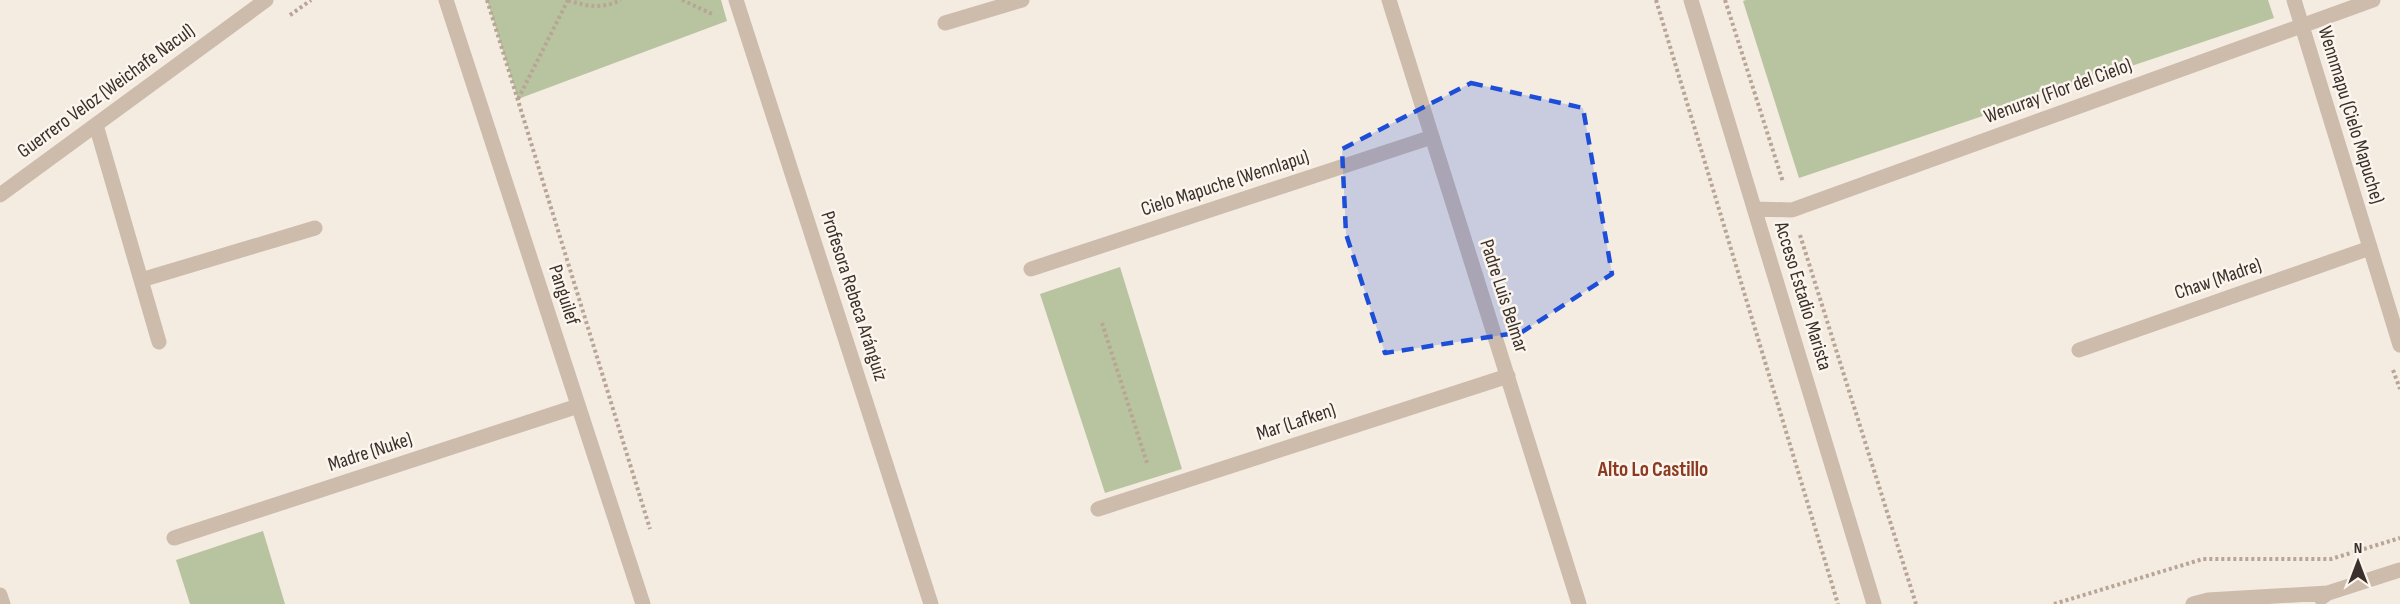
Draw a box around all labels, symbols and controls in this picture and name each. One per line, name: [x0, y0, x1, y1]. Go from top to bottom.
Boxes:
street label: Guerrero Veloz (Weichafe Nacul): [13, 19, 199, 163]
street label: Wennmapu (Cielo Mapuche): [2313, 23, 2389, 207]
street label: Wenuray (Flor del Cielo): [1981, 53, 2135, 129]
street label: Cielo Mapuche (Wennlapu): [1138, 145, 1312, 221]
street label: Profesora Rebeca Aránguiz: [815, 208, 893, 384]
street label: Acceso Estadio Marista: [1769, 218, 1837, 373]
street label: Padre Luis Belmar: [1474, 236, 1534, 356]
street label: Chaw (Madre): [2171, 253, 2265, 305]
street label: Panguilef: [543, 262, 585, 328]
street label: Mar (Lafken): [1253, 398, 1339, 446]
street label: Madre (Nuke): [325, 427, 415, 477]
district label: Alto Lo Castillo: [1597, 457, 1708, 482]
north arrow: [2328, 532, 2388, 592]
text: N: [2354, 539, 2362, 558]

